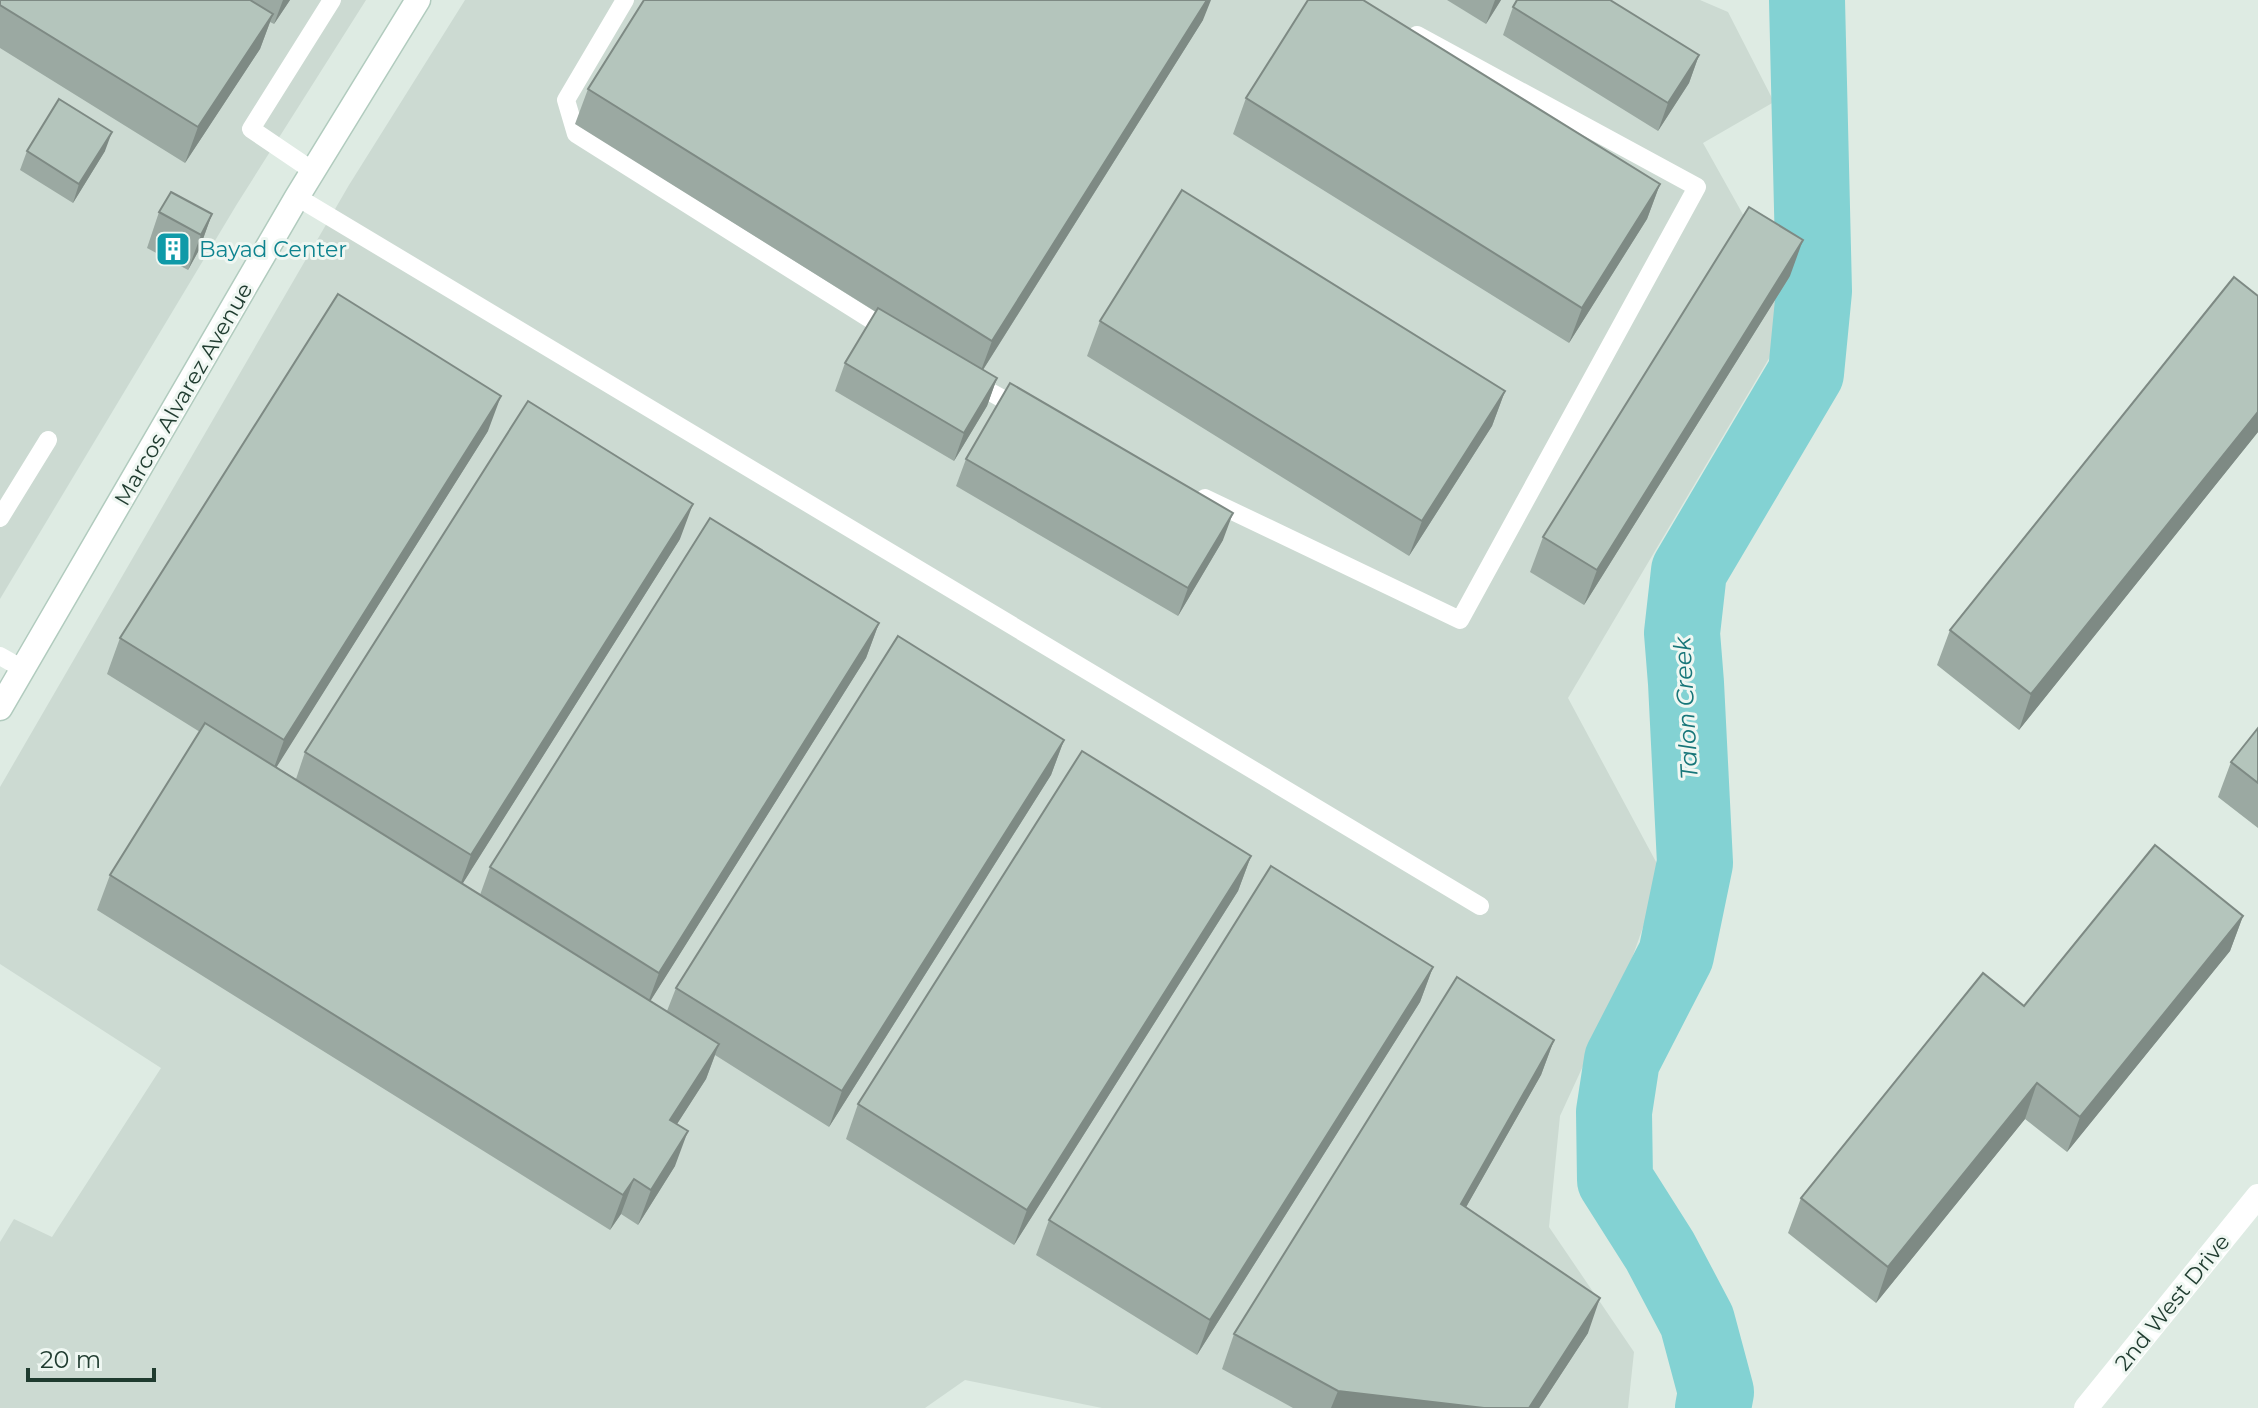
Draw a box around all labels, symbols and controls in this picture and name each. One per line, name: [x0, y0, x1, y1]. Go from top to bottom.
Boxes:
building icon: Bayad Center: [154, 230, 192, 268]
place label: Bayad Center: [199, 236, 347, 263]
street label: Marcos Alvarez Avenue: [109, 278, 258, 511]
water label: Talon Creek: [1667, 634, 1704, 780]
street label: 2nd West Drive: [2109, 1229, 2236, 1376]
scale bar: [28, 1332, 154, 1382]
text: 20 m: [40, 1345, 101, 1374]

